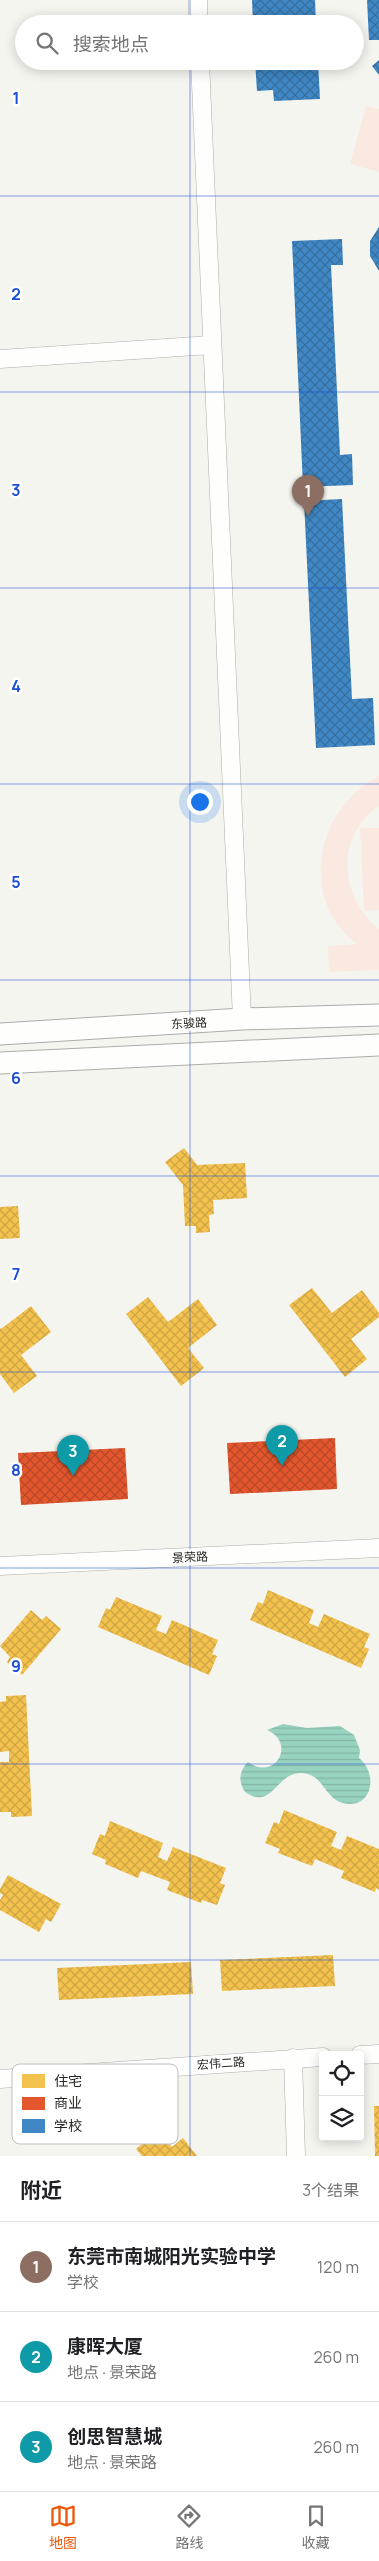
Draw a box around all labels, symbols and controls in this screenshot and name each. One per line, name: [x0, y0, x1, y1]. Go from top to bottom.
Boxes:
search box: [15, 15, 364, 70]
icon: search: [33, 29, 61, 57]
text: 搜索地点: [73, 31, 149, 57]
text: 1: [12, 87, 20, 109]
text: 2: [11, 283, 21, 305]
pin: 1: [292, 475, 324, 516]
text: 3: [11, 479, 21, 501]
text: 4: [11, 675, 21, 697]
your location: [187, 789, 213, 815]
text: 5: [11, 871, 21, 893]
street label: 东骏路: [171, 1014, 207, 1032]
text: 6: [11, 1067, 21, 1089]
text: 7: [12, 1263, 20, 1285]
pin: 2: [266, 1425, 298, 1466]
pin: 3: [57, 1435, 89, 1476]
text: 8: [11, 1459, 21, 1481]
street label: 景荣路: [172, 1548, 208, 1566]
text: 9: [11, 1655, 21, 1677]
map controls: [319, 2051, 364, 2141]
button: locate: [319, 2051, 364, 2096]
street label: 宏伟二路: [196, 2053, 246, 2073]
legend: [12, 2064, 178, 2144]
text: 住宅: [54, 2071, 82, 2090]
text: 商业: [54, 2093, 82, 2112]
button: layers: [319, 2096, 364, 2141]
text: 学校: [54, 2116, 82, 2135]
text: 附近: [20, 2176, 62, 2204]
text: 3个结果: [302, 2179, 359, 2201]
text: 东莞市南城阳光实验中学: [67, 2243, 276, 2269]
text: 1: [32, 2256, 40, 2278]
text: 120 m: [317, 2256, 359, 2278]
text: 学校: [67, 2271, 99, 2293]
text: 康晖大厦: [67, 2333, 143, 2359]
text: 2: [31, 2346, 41, 2368]
text: 260 m: [313, 2346, 359, 2368]
text: 地点 · 景荣路: [67, 2361, 157, 2383]
text: 创思智慧城: [67, 2423, 162, 2449]
text: 3: [31, 2436, 41, 2458]
text: 260 m: [313, 2436, 359, 2458]
text: 地点 · 景荣路: [67, 2451, 157, 2473]
tab: 地图: [49, 2502, 77, 2552]
tab: 路线: [175, 2502, 203, 2552]
tab: 收藏: [302, 2502, 330, 2552]

